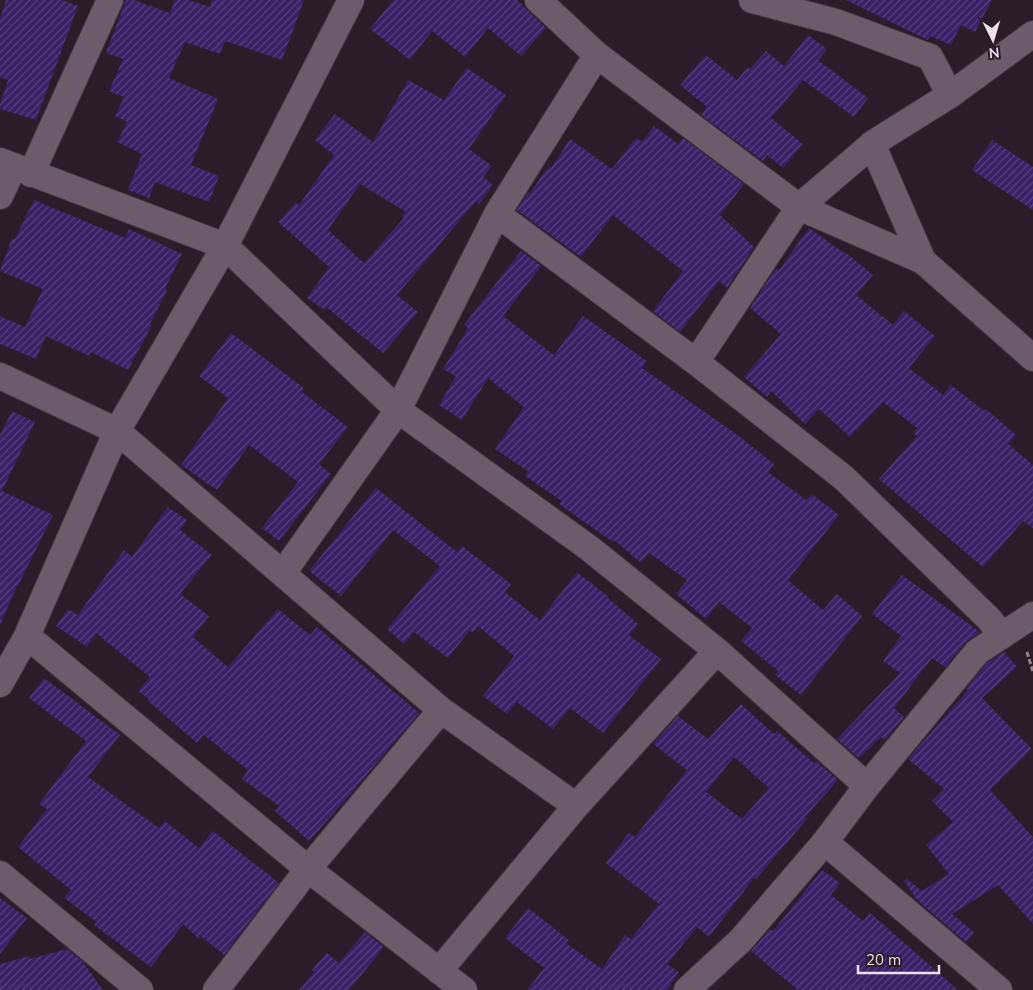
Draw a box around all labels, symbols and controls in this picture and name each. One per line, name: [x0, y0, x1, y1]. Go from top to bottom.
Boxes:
north arrow: [968, 15, 1018, 65]
text: N: [988, 44, 1000, 62]
scale bar: [858, 942, 939, 974]
text: 20 m: [866, 950, 901, 969]

